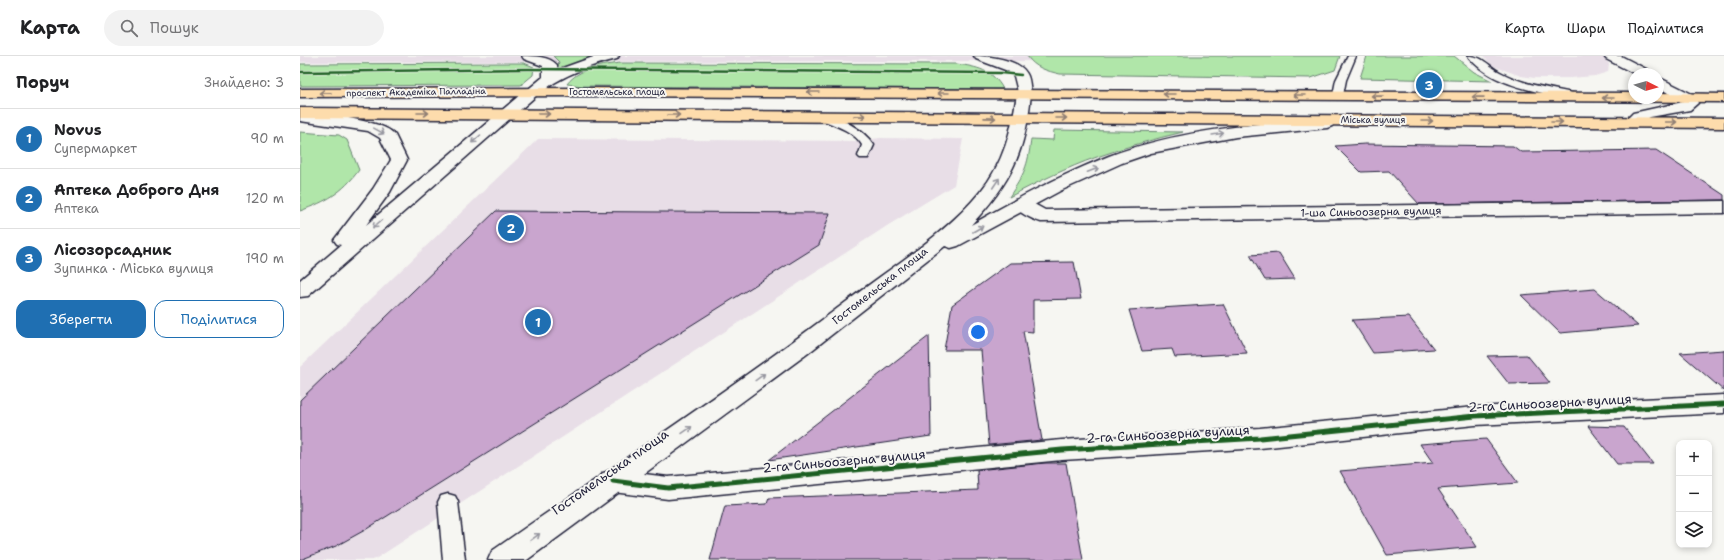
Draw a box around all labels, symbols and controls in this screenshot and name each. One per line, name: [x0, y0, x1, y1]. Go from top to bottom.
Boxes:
search box: [104, 10, 384, 46]
text: Карта: [20, 15, 80, 40]
icon: search: [118, 17, 140, 39]
text: Пошук: [150, 18, 199, 38]
text: Карта: [1505, 19, 1545, 37]
text: Шари: [1567, 19, 1606, 37]
text: Поділитися: [1628, 19, 1704, 37]
north arrow: [1628, 68, 1664, 104]
pin: 3: [1416, 70, 1442, 100]
text: Поруч: [16, 71, 69, 93]
text: Знайдено: 3: [204, 74, 284, 91]
street label: проспект Академіка Палладіна: [346, 85, 486, 99]
street label: Гостомельська площа: [569, 86, 665, 98]
one-way arrow: [807, 88, 820, 96]
one-way arrow: [319, 89, 332, 97]
one-way arrow: [937, 89, 950, 97]
one-way arrow: [1163, 90, 1176, 98]
one-way arrow: [1293, 91, 1306, 99]
one-way arrow: [1371, 92, 1384, 100]
one-way arrow: [1472, 93, 1485, 101]
one-way arrow: [1602, 94, 1615, 102]
one-way arrow: [416, 109, 429, 117]
one-way arrow: [537, 110, 550, 118]
one-way arrow: [667, 111, 680, 119]
one-way arrow: [853, 112, 866, 120]
one-way arrow: [983, 114, 996, 122]
street label: Міська вулиця: [1341, 114, 1405, 126]
one-way arrow: [1054, 115, 1067, 122]
one-way arrow: [1420, 117, 1433, 125]
one-way arrow: [1550, 118, 1563, 125]
one-way arrow: [1664, 118, 1677, 126]
text: Novus: [54, 120, 102, 140]
one-way arrow: [373, 127, 385, 135]
text: 1: [26, 130, 32, 147]
text: 90 m: [250, 130, 284, 147]
one-way arrow: [1211, 130, 1224, 138]
one-way arrow: [471, 135, 481, 144]
text: Супермаркет: [54, 140, 137, 157]
one-way arrow: [1087, 165, 1099, 173]
one-way arrow: [992, 178, 1000, 189]
text: Аптека Доброго Дня: [54, 180, 219, 200]
text: 2: [24, 190, 34, 207]
text: 120 m: [246, 190, 284, 207]
text: Аптека: [54, 200, 99, 217]
street label: 1-ша Синьоозерна вулиця: [1300, 203, 1442, 221]
pin: 2: [498, 213, 524, 243]
one-way arrow: [372, 220, 383, 229]
one-way arrow: [972, 224, 984, 232]
text: Лісозорсадник: [54, 240, 172, 260]
street label: Гостомельська площа: [829, 244, 931, 328]
text: 3: [24, 250, 34, 267]
text: 190 m: [245, 250, 284, 267]
text: Зупинка · Міська вулиця: [54, 260, 214, 277]
button: Зберегти: [16, 300, 146, 338]
button: Поділитися: [154, 300, 284, 338]
pin: 1: [525, 307, 551, 337]
your location: [968, 322, 988, 342]
one-way arrow: [754, 373, 765, 382]
street label: 2-га Синьоозерна вулиця: [1468, 390, 1632, 416]
street label: 2-га Синьоозерна вулиця: [1086, 421, 1250, 447]
street label: Гостомельська площа: [548, 425, 672, 519]
one-way arrow: [681, 426, 692, 434]
map controls: [1676, 440, 1712, 548]
button: +: [1676, 440, 1712, 476]
street label: 2-га Синьоозерна вулиця: [762, 445, 926, 477]
button: −: [1676, 476, 1712, 512]
button: layers: [1676, 512, 1712, 548]
one-way arrow: [529, 533, 540, 541]

